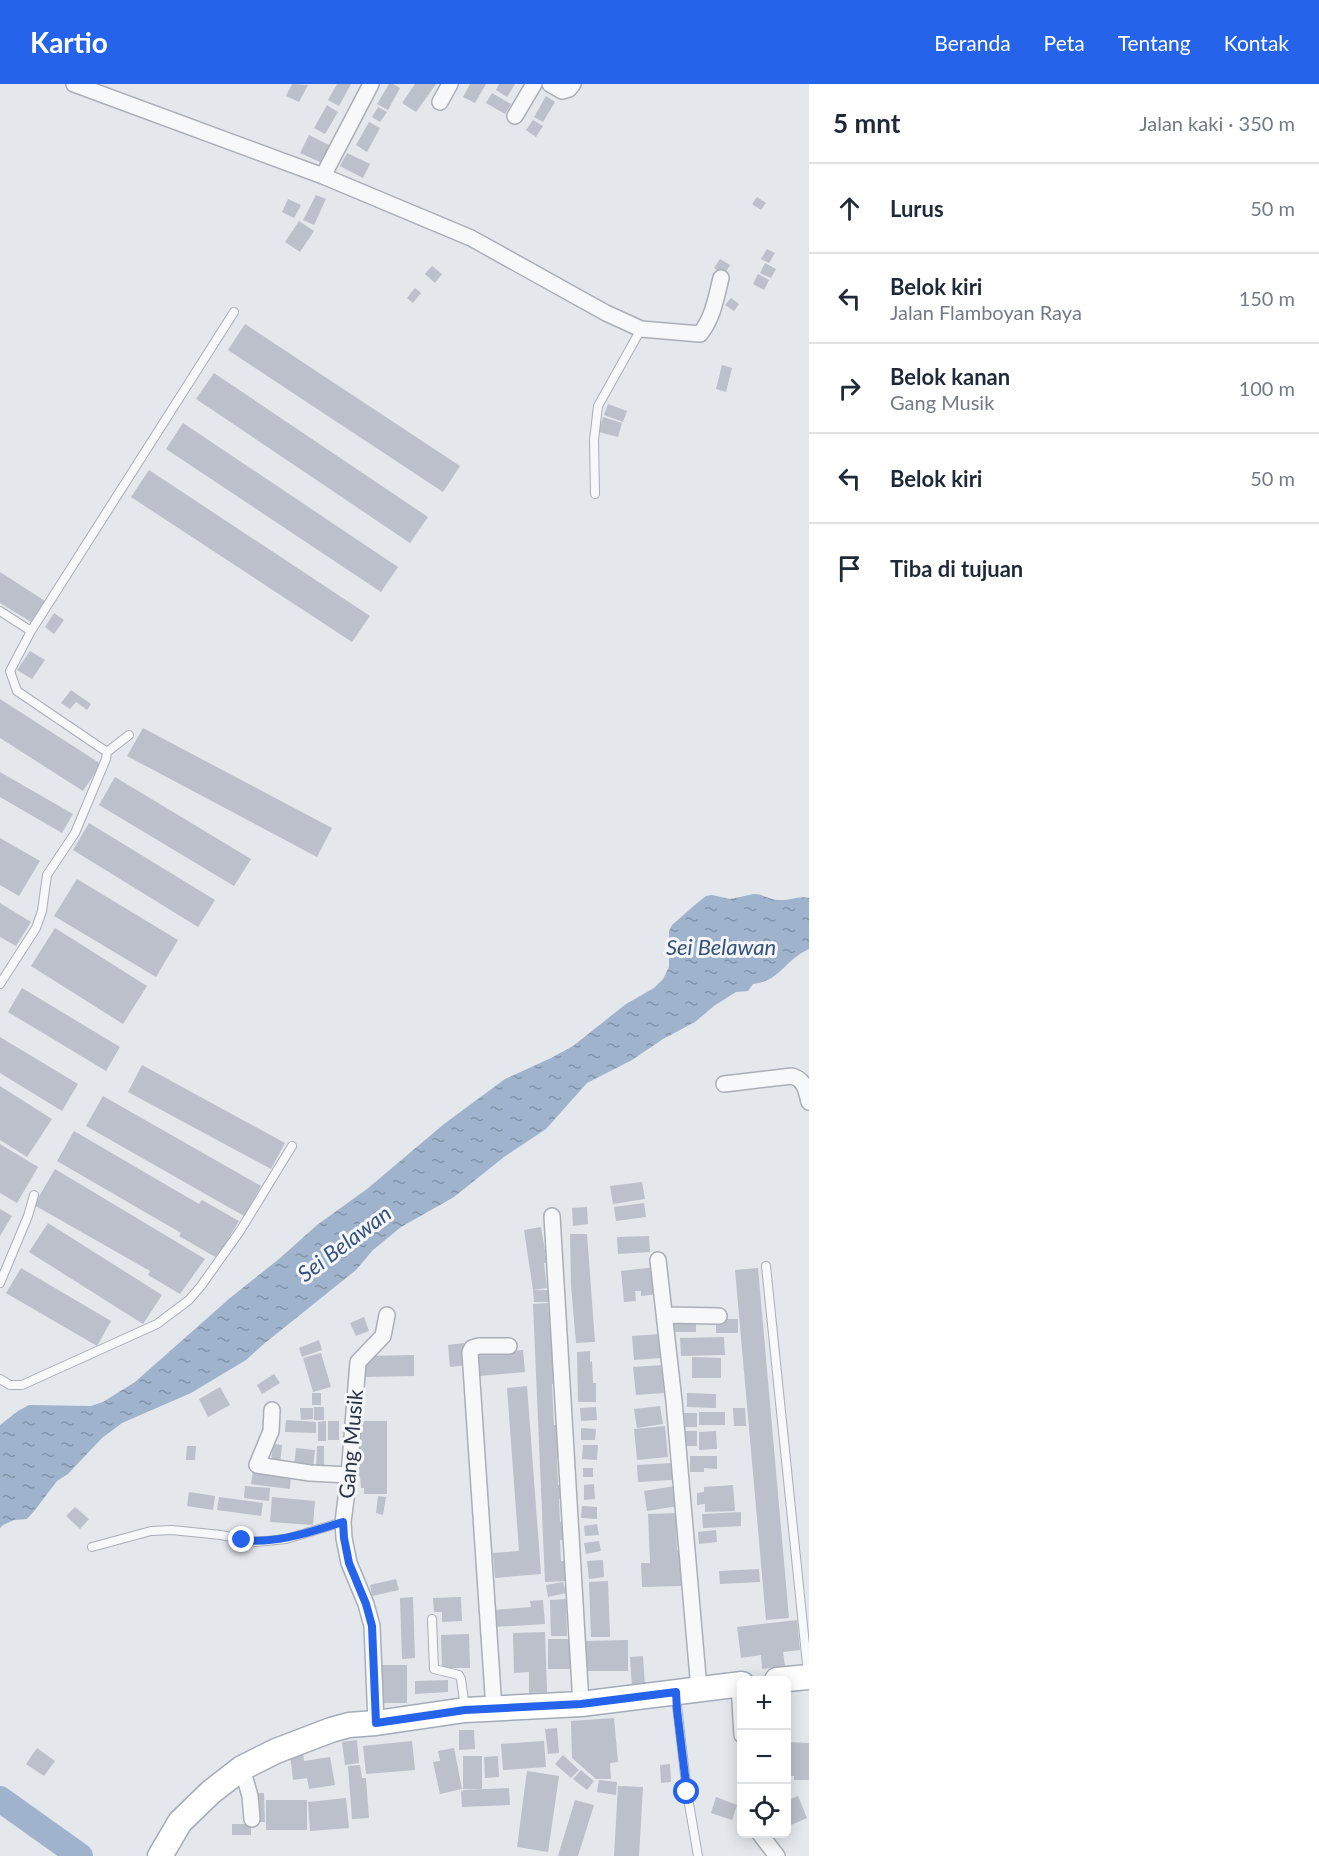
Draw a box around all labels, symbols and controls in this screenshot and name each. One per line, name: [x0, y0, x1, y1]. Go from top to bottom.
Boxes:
text: Kartio: [30, 25, 108, 59]
text: Beranda: [934, 30, 1011, 55]
text: Peta: [1044, 30, 1085, 55]
text: Tentang: [1118, 30, 1191, 55]
text: Kontak: [1224, 30, 1289, 55]
text: 5 mnt: [833, 107, 900, 139]
text: Jalan kaki · 350 m: [1139, 111, 1295, 135]
icon: ahead: [833, 192, 866, 225]
text: Lurus: [890, 195, 944, 222]
text: 50 m: [1250, 196, 1295, 220]
text: Belok kiri: [890, 273, 982, 300]
icon: left: [833, 282, 866, 315]
text: 150 m: [1239, 286, 1295, 310]
text: Jalan Flamboyan Raya: [890, 300, 1082, 324]
text: Belok kanan: [890, 363, 1010, 390]
icon: right: [833, 372, 866, 405]
text: 100 m: [1239, 376, 1295, 400]
text: Gang Musik: [890, 390, 994, 414]
icon: left: [833, 462, 866, 495]
text: Belok kiri: [890, 465, 982, 492]
text: 50 m: [1250, 466, 1295, 490]
icon: arrive: [833, 552, 866, 585]
text: Tiba di tujuan: [890, 555, 1023, 582]
water label: Sei Belawan: [666, 933, 776, 960]
water label: Sei Belawan: [292, 1199, 396, 1287]
street label: Gang Musik: [333, 1388, 367, 1500]
route end: [228, 1526, 254, 1552]
map controls: [737, 1676, 791, 1838]
button: +: [737, 1676, 791, 1730]
button: −: [737, 1730, 791, 1784]
route start: [673, 1778, 699, 1804]
button: locate: [737, 1784, 791, 1838]

